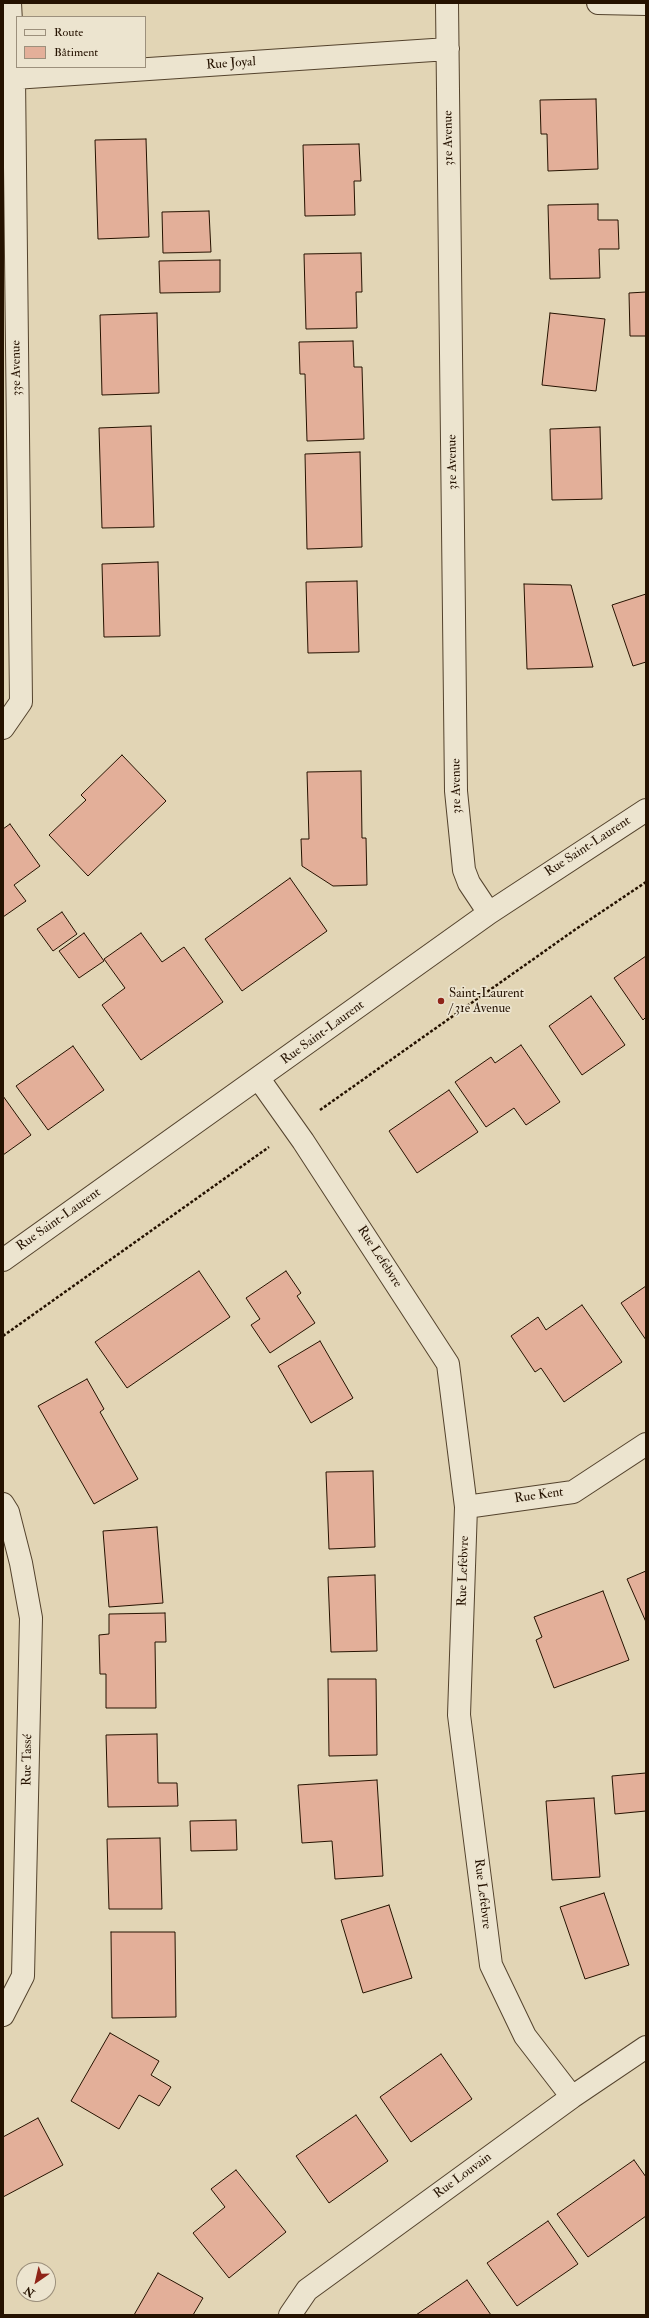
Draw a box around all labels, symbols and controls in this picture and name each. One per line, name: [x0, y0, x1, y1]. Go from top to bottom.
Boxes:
legend: [16, 16, 146, 68]
text: Route: [54, 25, 83, 40]
text: Bâtiment: [54, 45, 98, 60]
street label: Rue Joyal: [206, 54, 256, 74]
street label: 31e Avenue: [441, 110, 457, 166]
street label: 33e Avenue: [9, 340, 25, 396]
street label: 31e Avenue: [445, 434, 461, 490]
street label: 31e Avenue: [449, 758, 465, 814]
street label: Rue Saint-Laurent: [542, 813, 634, 881]
place label: Saint-Laurent / 31e Avenue: [449, 986, 524, 1017]
marker: Saint-Laurent / 31e Avenue: [436, 996, 446, 1006]
street label: Rue Saint-Laurent: [278, 998, 368, 1068]
street label: Rue Saint-Laurent: [14, 1185, 104, 1255]
street label: Rue Lefebvre: [353, 1223, 405, 1291]
street label: Rue Kent: [514, 1485, 564, 1507]
street label: Rue Lefebvre: [455, 1535, 473, 1607]
street label: Rue Tassé: [20, 1734, 36, 1786]
street label: Rue Lefebvre: [470, 1858, 494, 1930]
street label: Rue Louvain: [431, 2150, 495, 2202]
north arrow: [16, 2262, 56, 2302]
text: N: [22, 2283, 37, 2300]

